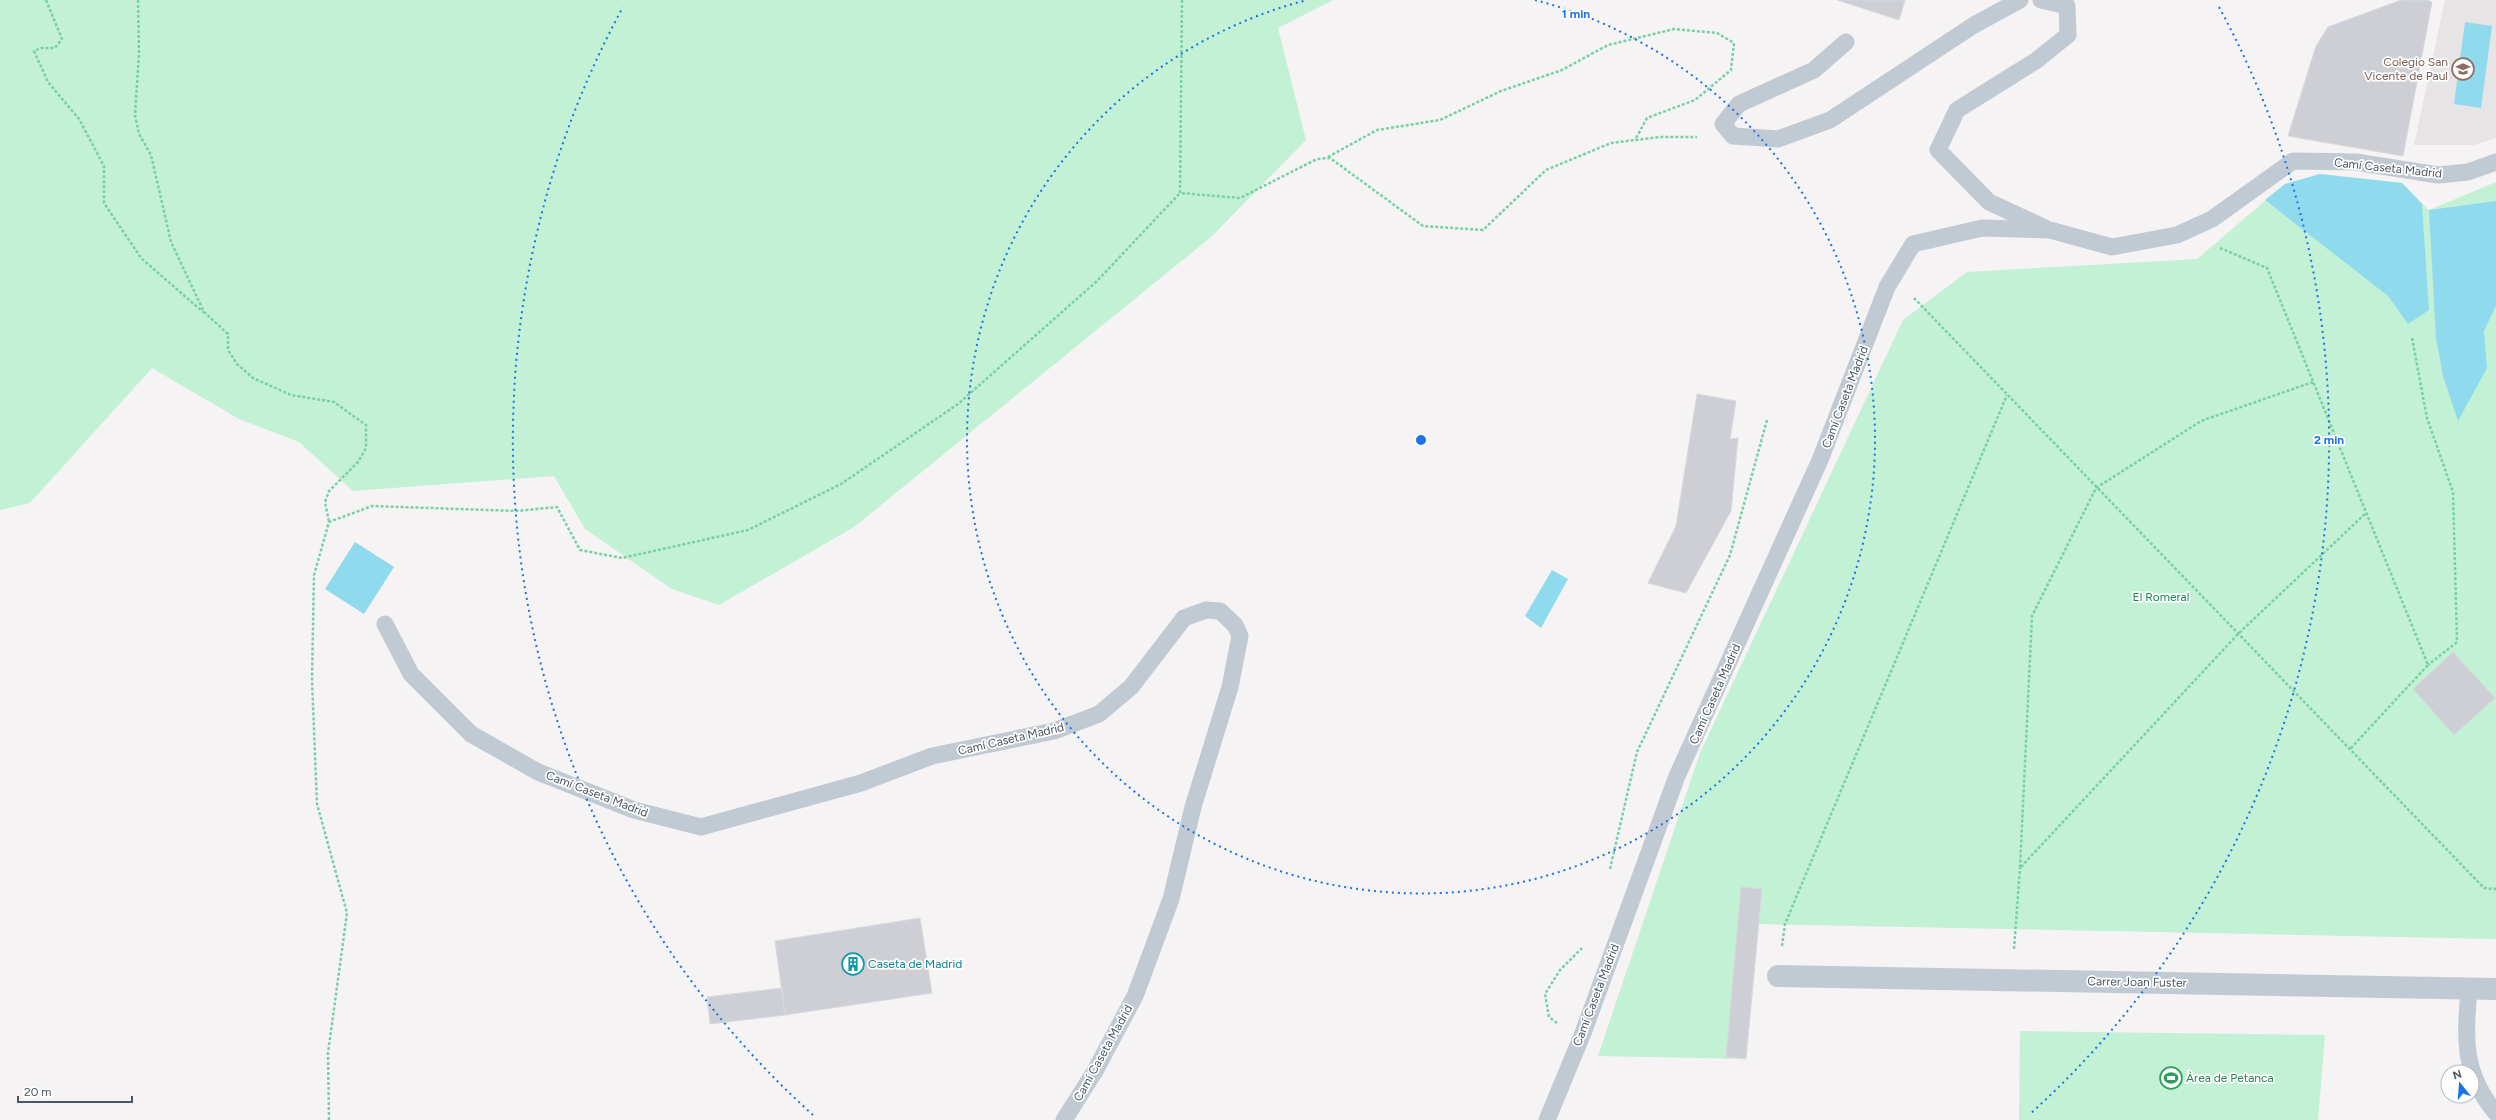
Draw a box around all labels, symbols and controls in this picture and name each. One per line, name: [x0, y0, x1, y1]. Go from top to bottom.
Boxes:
text: 1 min: [1562, 7, 1590, 21]
place label: Colegio San Vicente de Paul: [2364, 55, 2448, 83]
school or university icon: Colegio San Vicente de Paul: [2450, 56, 2476, 82]
street label: Camí Caseta Madrid: [2333, 155, 2443, 181]
street label: Camí Caseta Madrid: [1819, 344, 1871, 450]
centre of rings: [1414, 433, 1428, 447]
text: 2 min: [2314, 433, 2344, 447]
park label: El Romeral: [2133, 590, 2189, 604]
street label: Camí Caseta Madrid: [1687, 642, 1743, 746]
street label: Camí Caseta Madrid: [957, 720, 1065, 758]
street label: Camí Caseta Madrid: [544, 768, 650, 820]
street label: Camí Caseta Madrid: [1570, 942, 1622, 1048]
building icon: Caseta de Madrid: [840, 951, 866, 977]
place label: Caseta de Madrid: [868, 957, 962, 971]
street label: Carrer Joan Fuster: [2087, 974, 2187, 990]
street label: Camí Caseta Madrid: [1071, 1002, 1135, 1104]
north arrow: [2440, 1064, 2480, 1104]
sports icon: Àrea de Petanca: [2158, 1065, 2184, 1091]
text: N: [2451, 1067, 2463, 1082]
place label: Àrea de Petanca: [2186, 1071, 2274, 1085]
scale bar: [18, 1078, 132, 1104]
text: 20 m: [24, 1085, 52, 1099]

